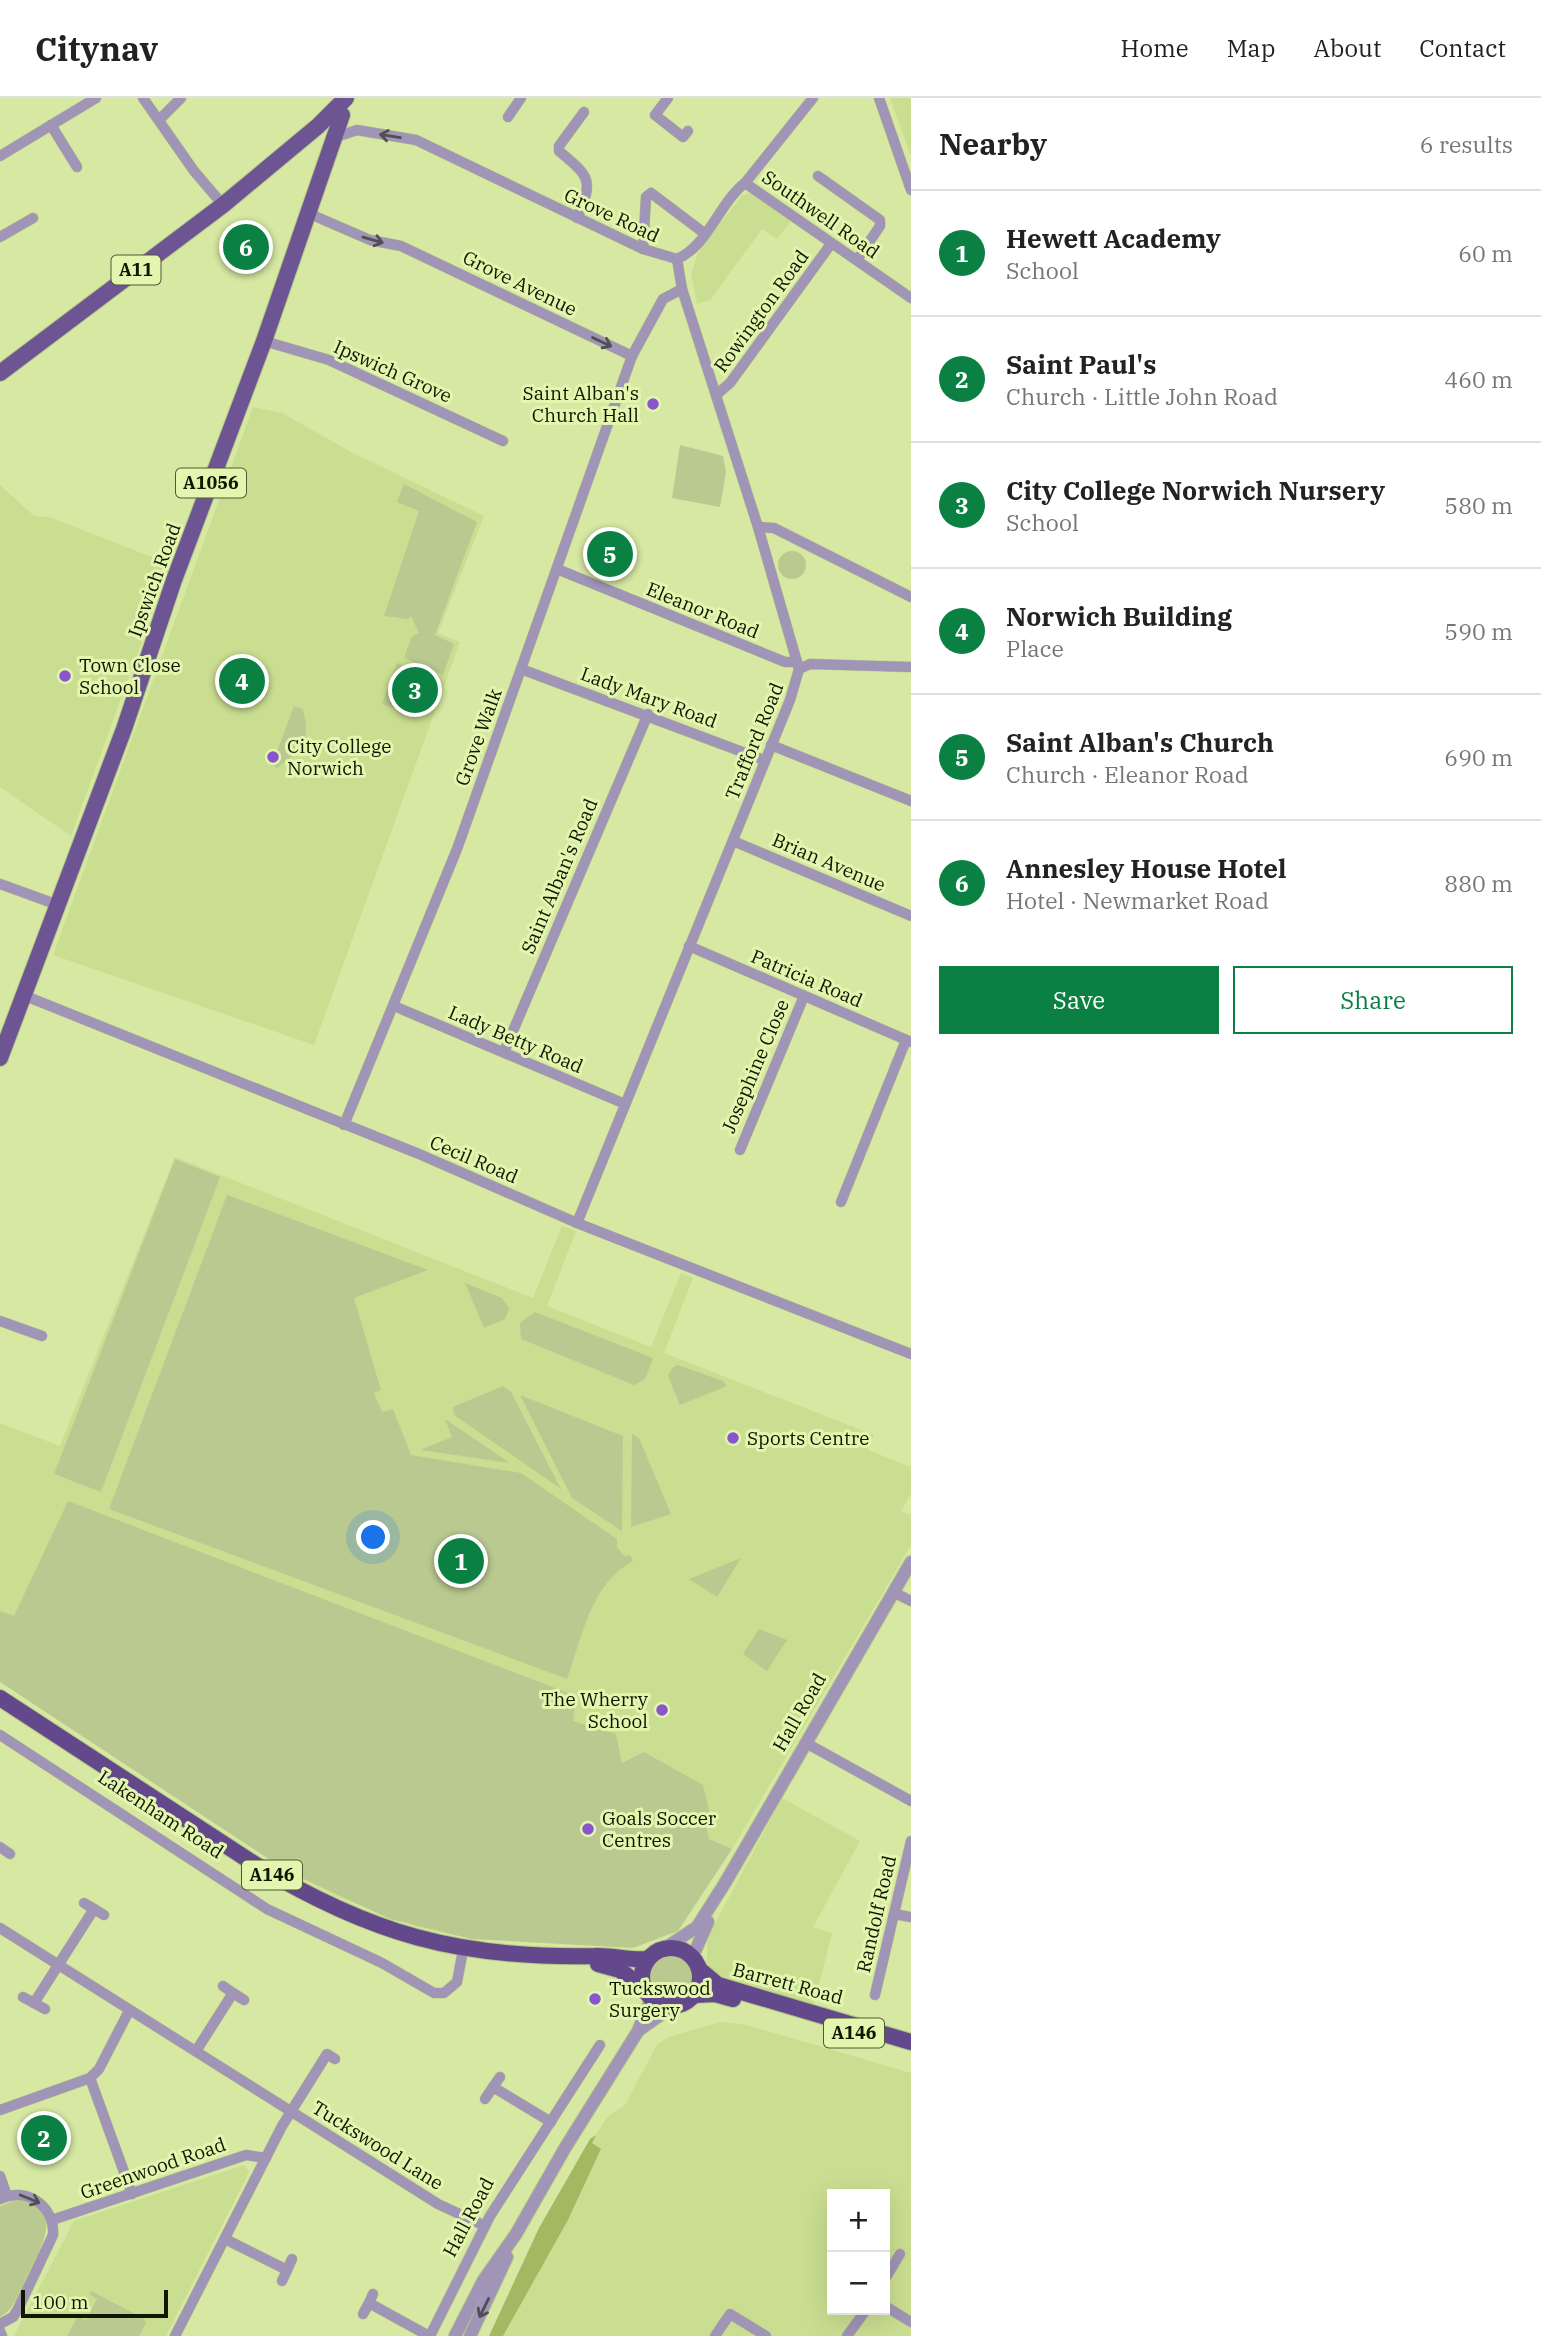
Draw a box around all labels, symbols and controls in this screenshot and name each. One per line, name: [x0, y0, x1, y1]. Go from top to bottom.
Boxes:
text: Citynav: [35, 27, 158, 70]
text: Home: [1121, 32, 1189, 64]
text: Map: [1227, 32, 1275, 64]
text: About: [1313, 32, 1381, 64]
text: Contact: [1419, 32, 1506, 64]
text: Nearby: [939, 124, 1047, 163]
one-way arrow: [379, 129, 402, 142]
text: 6 results: [1420, 129, 1513, 159]
street label: Southwell Road: [758, 165, 884, 263]
street label: Grove Road: [560, 182, 664, 248]
pin: 6: [223, 221, 269, 273]
text: Hewett Academy: [1006, 221, 1221, 255]
one-way arrow: [361, 234, 383, 247]
text: 1: [955, 238, 969, 268]
text: 60 m: [1458, 238, 1513, 268]
street label: Grove Avenue: [459, 245, 581, 321]
street label: Rowington Road: [709, 245, 813, 377]
text: School: [1006, 255, 1079, 285]
road number: A11: [111, 256, 160, 285]
street label: Ipswich Grove: [330, 334, 456, 408]
one-way arrow: [591, 336, 612, 349]
text: Saint Paul's: [1006, 347, 1156, 381]
text: 2: [955, 364, 969, 394]
text: 460 m: [1444, 364, 1513, 394]
place label: Saint Alban's Church Hall: [523, 381, 639, 427]
text: Church · Little John Road: [1006, 381, 1278, 411]
marker: Saint Alban's Church Hall: [645, 396, 661, 412]
road number: A1056: [176, 468, 246, 498]
text: City College Norwich Nursery: [1006, 473, 1385, 507]
text: 3: [955, 490, 969, 520]
text: 580 m: [1444, 490, 1513, 520]
text: School: [1006, 507, 1079, 537]
street label: Ipswich Road: [122, 520, 186, 640]
pin: 5: [587, 528, 633, 580]
street label: Eleanor Road: [643, 576, 763, 644]
text: Norwich Building: [1006, 599, 1232, 633]
text: 4: [955, 616, 969, 646]
text: 590 m: [1444, 616, 1513, 646]
text: Place: [1006, 633, 1064, 663]
place label: Town Close School: [79, 653, 181, 699]
pin: 4: [219, 655, 265, 707]
street label: Lady Mary Road: [577, 661, 721, 733]
pin: 3: [392, 664, 438, 716]
marker: Town Close School: [57, 668, 73, 684]
street label: Trafford Road: [720, 679, 788, 803]
street label: Grove Walk: [449, 685, 507, 789]
text: Saint Alban's Church: [1006, 725, 1274, 759]
place label: City College Norwich: [287, 734, 391, 780]
text: 5: [955, 742, 969, 772]
text: 690 m: [1444, 742, 1513, 772]
marker: City College Norwich: [265, 749, 281, 765]
text: Church · Eleanor Road: [1006, 759, 1249, 789]
street label: Saint Alban's Road: [515, 795, 603, 957]
street label: Brian Avenue: [769, 827, 889, 897]
text: Annesley House Hotel: [1006, 851, 1287, 885]
text: 6: [955, 868, 969, 898]
text: 880 m: [1444, 868, 1513, 898]
text: Hotel · Newmarket Road: [1006, 885, 1269, 915]
street label: Patricia Road: [748, 944, 866, 1012]
button: Save: [939, 966, 1219, 1034]
button: Share: [1233, 966, 1513, 1034]
street label: Josephine Close: [716, 995, 794, 1137]
street label: Lady Betty Road: [445, 1000, 587, 1078]
street label: Cecil Road: [426, 1130, 522, 1188]
place label: Sports Centre: [747, 1426, 869, 1450]
marker: Sports Centre: [725, 1430, 741, 1446]
your location: [356, 1520, 390, 1554]
pin: 1: [438, 1535, 484, 1587]
street label: Hall Road: [767, 1669, 831, 1755]
place label: The Wherry School: [541, 1687, 649, 1733]
marker: The Wherry School: [654, 1702, 670, 1718]
street label: Lakenham Road: [94, 1764, 228, 1864]
place label: Goals Soccer Centres: [602, 1806, 717, 1852]
marker: Goals Soccer Centres: [580, 1821, 596, 1837]
street label: Randolf Road: [851, 1853, 901, 1975]
road number: A146: [242, 1860, 302, 1890]
street label: Barrett Road: [730, 1957, 846, 2009]
place label: Tuckswood Surgery: [609, 1976, 711, 2022]
marker: Tuckswood Surgery: [587, 1991, 603, 2007]
road number: A146: [824, 2019, 884, 2048]
street label: Tuckswood Lane: [308, 2095, 448, 2195]
pin: 2: [21, 2112, 67, 2164]
street label: Greenwood Road: [77, 2132, 229, 2204]
street label: Hall Road: [437, 2173, 499, 2261]
map controls: [827, 2189, 890, 2315]
button: +: [827, 2189, 890, 2252]
one-way arrow: [19, 2194, 40, 2207]
button: −: [827, 2252, 890, 2315]
scale bar: [21, 2287, 168, 2319]
text: 100 m: [32, 2290, 89, 2314]
one-way arrow: [477, 2297, 491, 2318]

